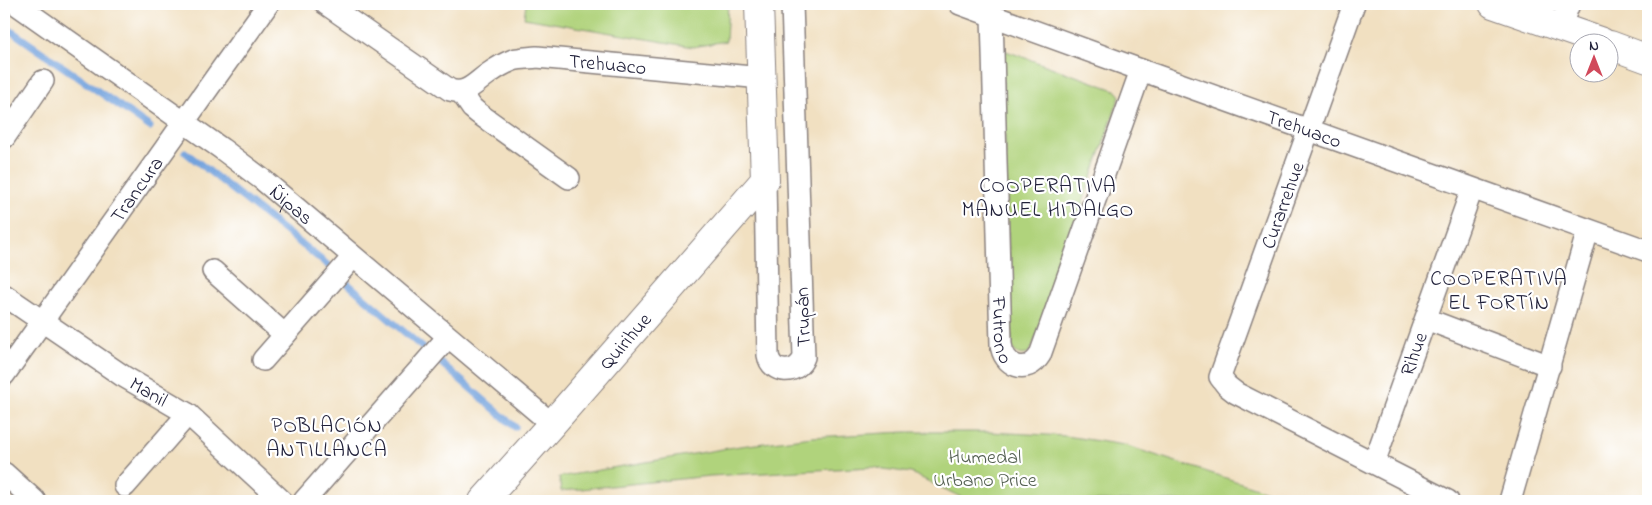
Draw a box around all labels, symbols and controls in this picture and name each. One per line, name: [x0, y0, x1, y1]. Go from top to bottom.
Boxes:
north arrow: [1570, 32, 1620, 82]
text: N: [1589, 36, 1599, 57]
street label: Trehuaco: [567, 48, 647, 84]
street label: Trehuaco: [1262, 104, 1345, 157]
street label: Trancura: [104, 151, 172, 230]
street label: Curarrehue: [1255, 158, 1313, 253]
district label: COOPERATIVA MANUEL HIDALGO: [962, 172, 1134, 226]
street label: Ñipas: [262, 179, 318, 233]
district label: COOPERATIVA EL FORTÍN: [1430, 265, 1568, 319]
street label: Trupán: [789, 286, 820, 347]
street label: Futrono: [983, 295, 1018, 371]
street label: Quirihue: [593, 307, 660, 377]
street label: Rihue: [1394, 329, 1437, 380]
street label: Manil: [123, 371, 172, 416]
district label: POBLACIÓN ANTILLANCA: [266, 412, 388, 466]
park label: Humedal Urbano Price: [933, 444, 1037, 496]

